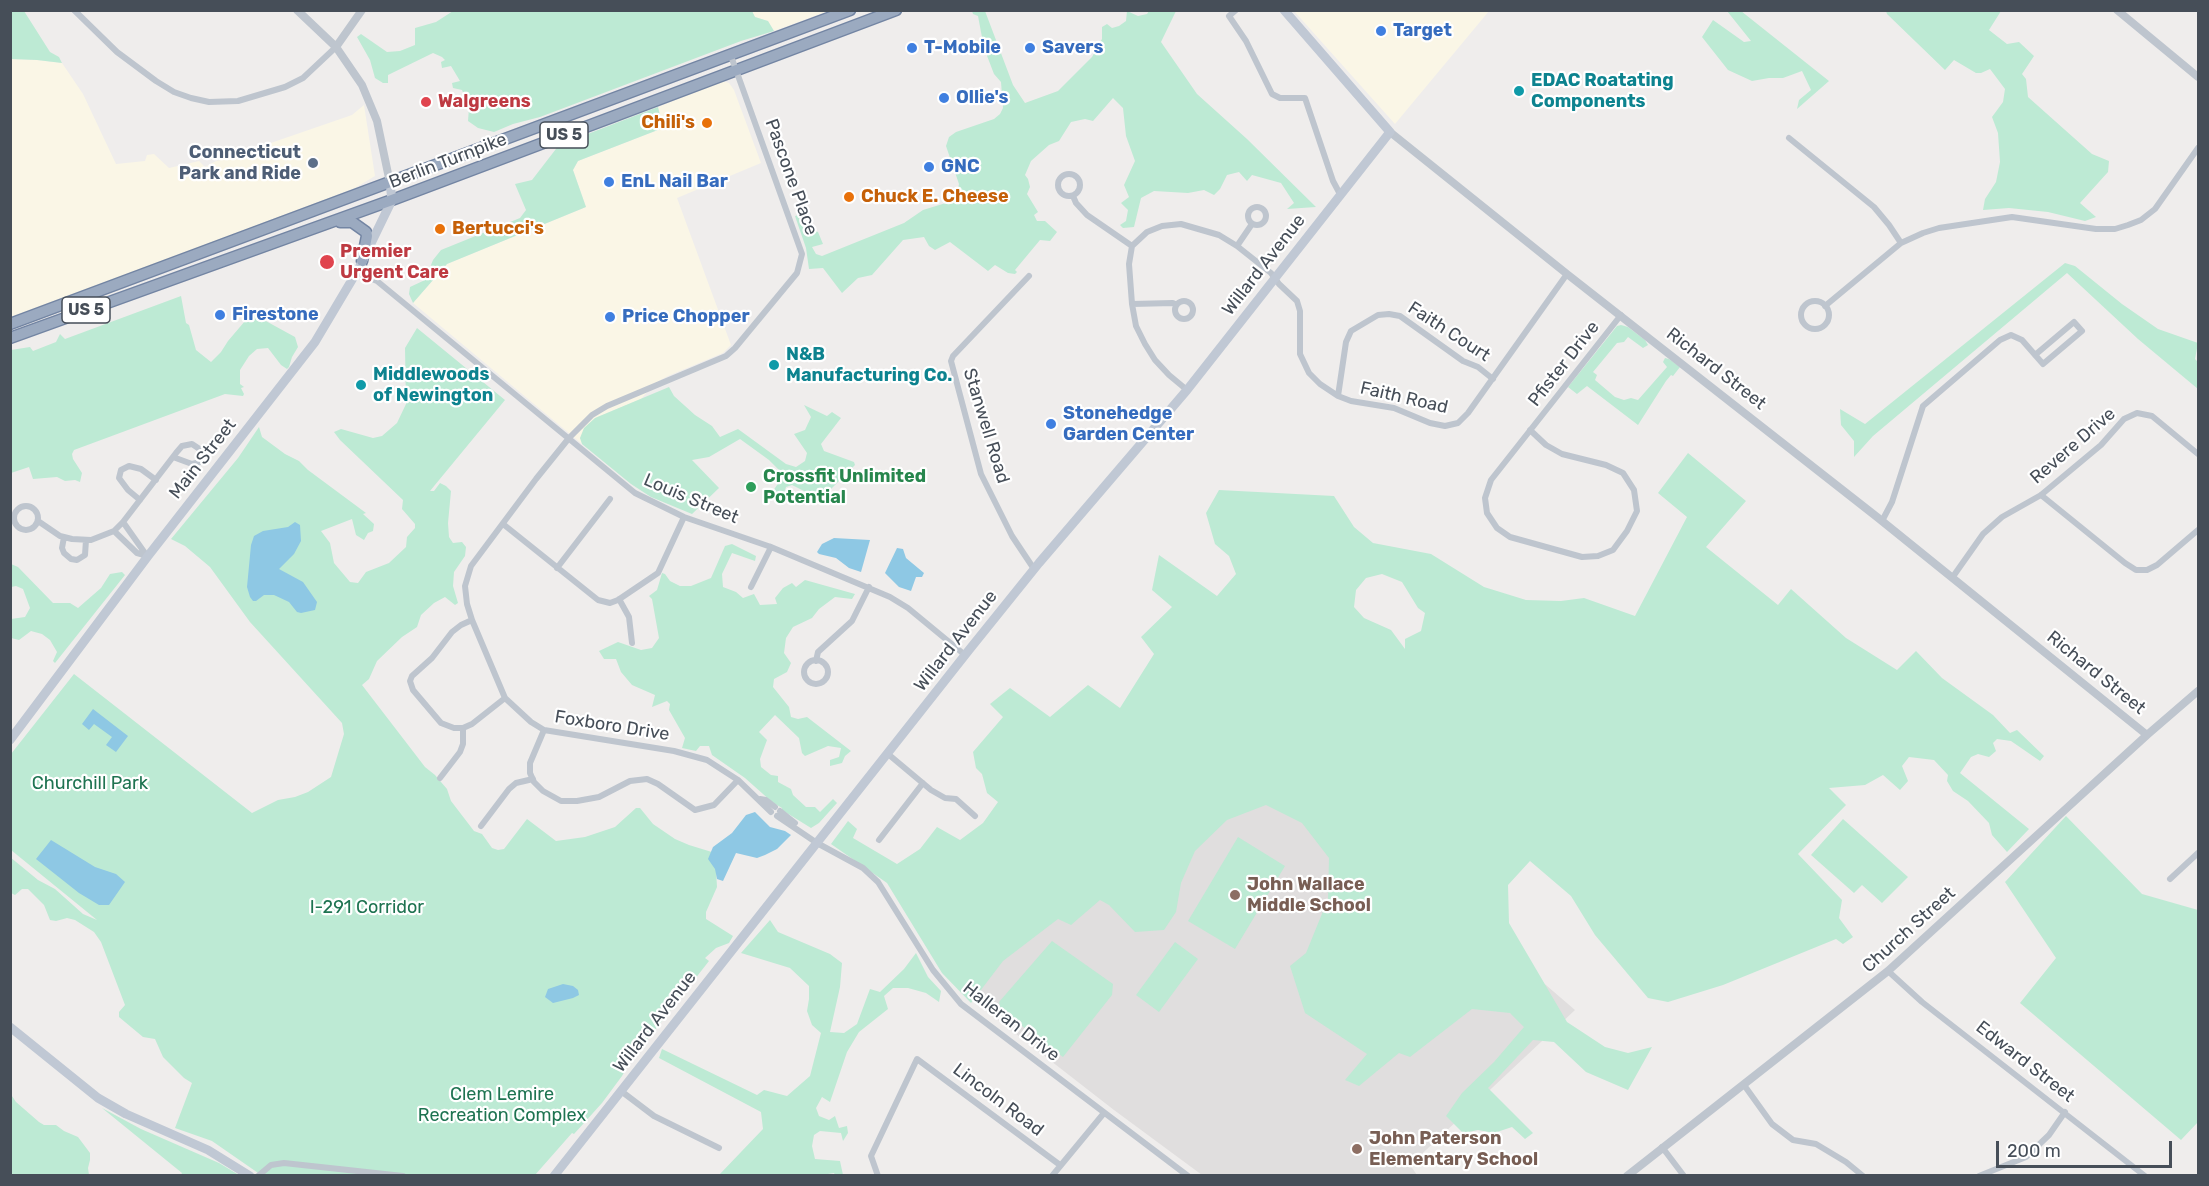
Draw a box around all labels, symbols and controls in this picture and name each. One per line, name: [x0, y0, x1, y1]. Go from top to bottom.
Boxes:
place label: Target: [1393, 20, 1452, 42]
marker: Target: [1374, 24, 1388, 38]
place label: T-Mobile: [924, 37, 1001, 59]
place label: Savers: [1042, 37, 1103, 59]
marker: T-Mobile: [905, 41, 919, 55]
marker: Savers: [1023, 41, 1037, 55]
place label: EDAC Roatating Components: [1531, 70, 1674, 112]
marker: EDAC Roatating Components: [1512, 84, 1526, 98]
place label: Ollie's: [956, 87, 1009, 109]
place label: Walgreens: [438, 91, 531, 113]
marker: Ollie's: [937, 91, 951, 105]
marker: Walgreens: [419, 95, 433, 109]
place label: Chili's: [641, 112, 695, 134]
marker: Chili's: [700, 116, 714, 130]
street label: Pascone Place: [760, 116, 822, 238]
road number: US 5: [540, 122, 588, 148]
street label: Berlin Turnpike: [386, 129, 510, 193]
place label: Connecticut Park and Ride: [179, 142, 301, 184]
marker: Connecticut Park and Ride: [306, 156, 320, 170]
place label: GNC: [941, 156, 980, 178]
marker: GNC: [922, 160, 936, 174]
place label: EnL Nail Bar: [621, 171, 728, 193]
marker: EnL Nail Bar: [602, 175, 616, 189]
place label: Chuck E. Cheese: [861, 186, 1009, 208]
marker: Chuck E. Cheese: [842, 190, 856, 204]
street label: Willard Avenue: [1218, 210, 1310, 320]
place label: Bertucci's: [452, 218, 544, 240]
marker: Bertucci's: [433, 222, 447, 236]
place label: Premier Urgent Care: [340, 241, 449, 284]
marker: Premier Urgent Care: [318, 253, 336, 271]
road number: US 5: [62, 297, 110, 323]
street label: Faith Court: [1404, 297, 1494, 367]
place label: Firestone: [232, 304, 319, 326]
place label: Price Chopper: [622, 306, 750, 328]
marker: Firestone: [213, 308, 227, 322]
marker: Price Chopper: [603, 310, 617, 324]
street label: Pfister Drive: [1524, 317, 1604, 411]
street label: Richard Street: [1662, 323, 1770, 415]
place label: N&B Manufacturing Co.: [786, 344, 952, 386]
marker: N&B Manufacturing Co.: [767, 358, 781, 372]
place label: Middlewoods of Newington: [373, 364, 493, 406]
street label: Stanwell Road: [958, 366, 1014, 486]
street label: Faith Road: [1358, 377, 1450, 419]
marker: Middlewoods of Newington: [354, 378, 368, 392]
place label: Stonehedge Garden Center: [1063, 403, 1194, 446]
street label: Revere Drive: [2026, 403, 2120, 489]
street label: Main Street: [165, 415, 241, 503]
marker: Stonehedge Garden Center: [1044, 417, 1058, 431]
place label: Crossfit Unlimited Potential: [763, 466, 926, 508]
street label: Louis Street: [640, 469, 742, 529]
marker: Crossfit Unlimited Potential: [744, 480, 758, 494]
street label: Willard Avenue: [910, 586, 1002, 696]
street label: Richard Street: [2042, 627, 2150, 719]
street label: Foxboro Drive: [553, 706, 671, 746]
park label: Churchill Park: [32, 773, 148, 795]
place label: John Wallace Middle School: [1247, 874, 1371, 916]
street label: Church Street: [1858, 883, 1960, 977]
marker: John Wallace Middle School: [1228, 888, 1242, 902]
park label: I-291 Corridor: [310, 897, 424, 919]
street label: Willard Avenue: [609, 967, 701, 1077]
street label: Halleran Drive: [958, 978, 1064, 1066]
street label: Edward Street: [1971, 1017, 2079, 1107]
street label: Lincoln Road: [948, 1059, 1048, 1141]
park label: Clem Lemire Recreation Complex: [418, 1084, 586, 1126]
place label: John Paterson Elementary School: [1369, 1128, 1538, 1170]
scale bar: [1999, 1129, 2174, 1167]
text: 200 m: [2007, 1140, 2061, 1162]
marker: John Paterson Elementary School: [1350, 1142, 1364, 1156]

